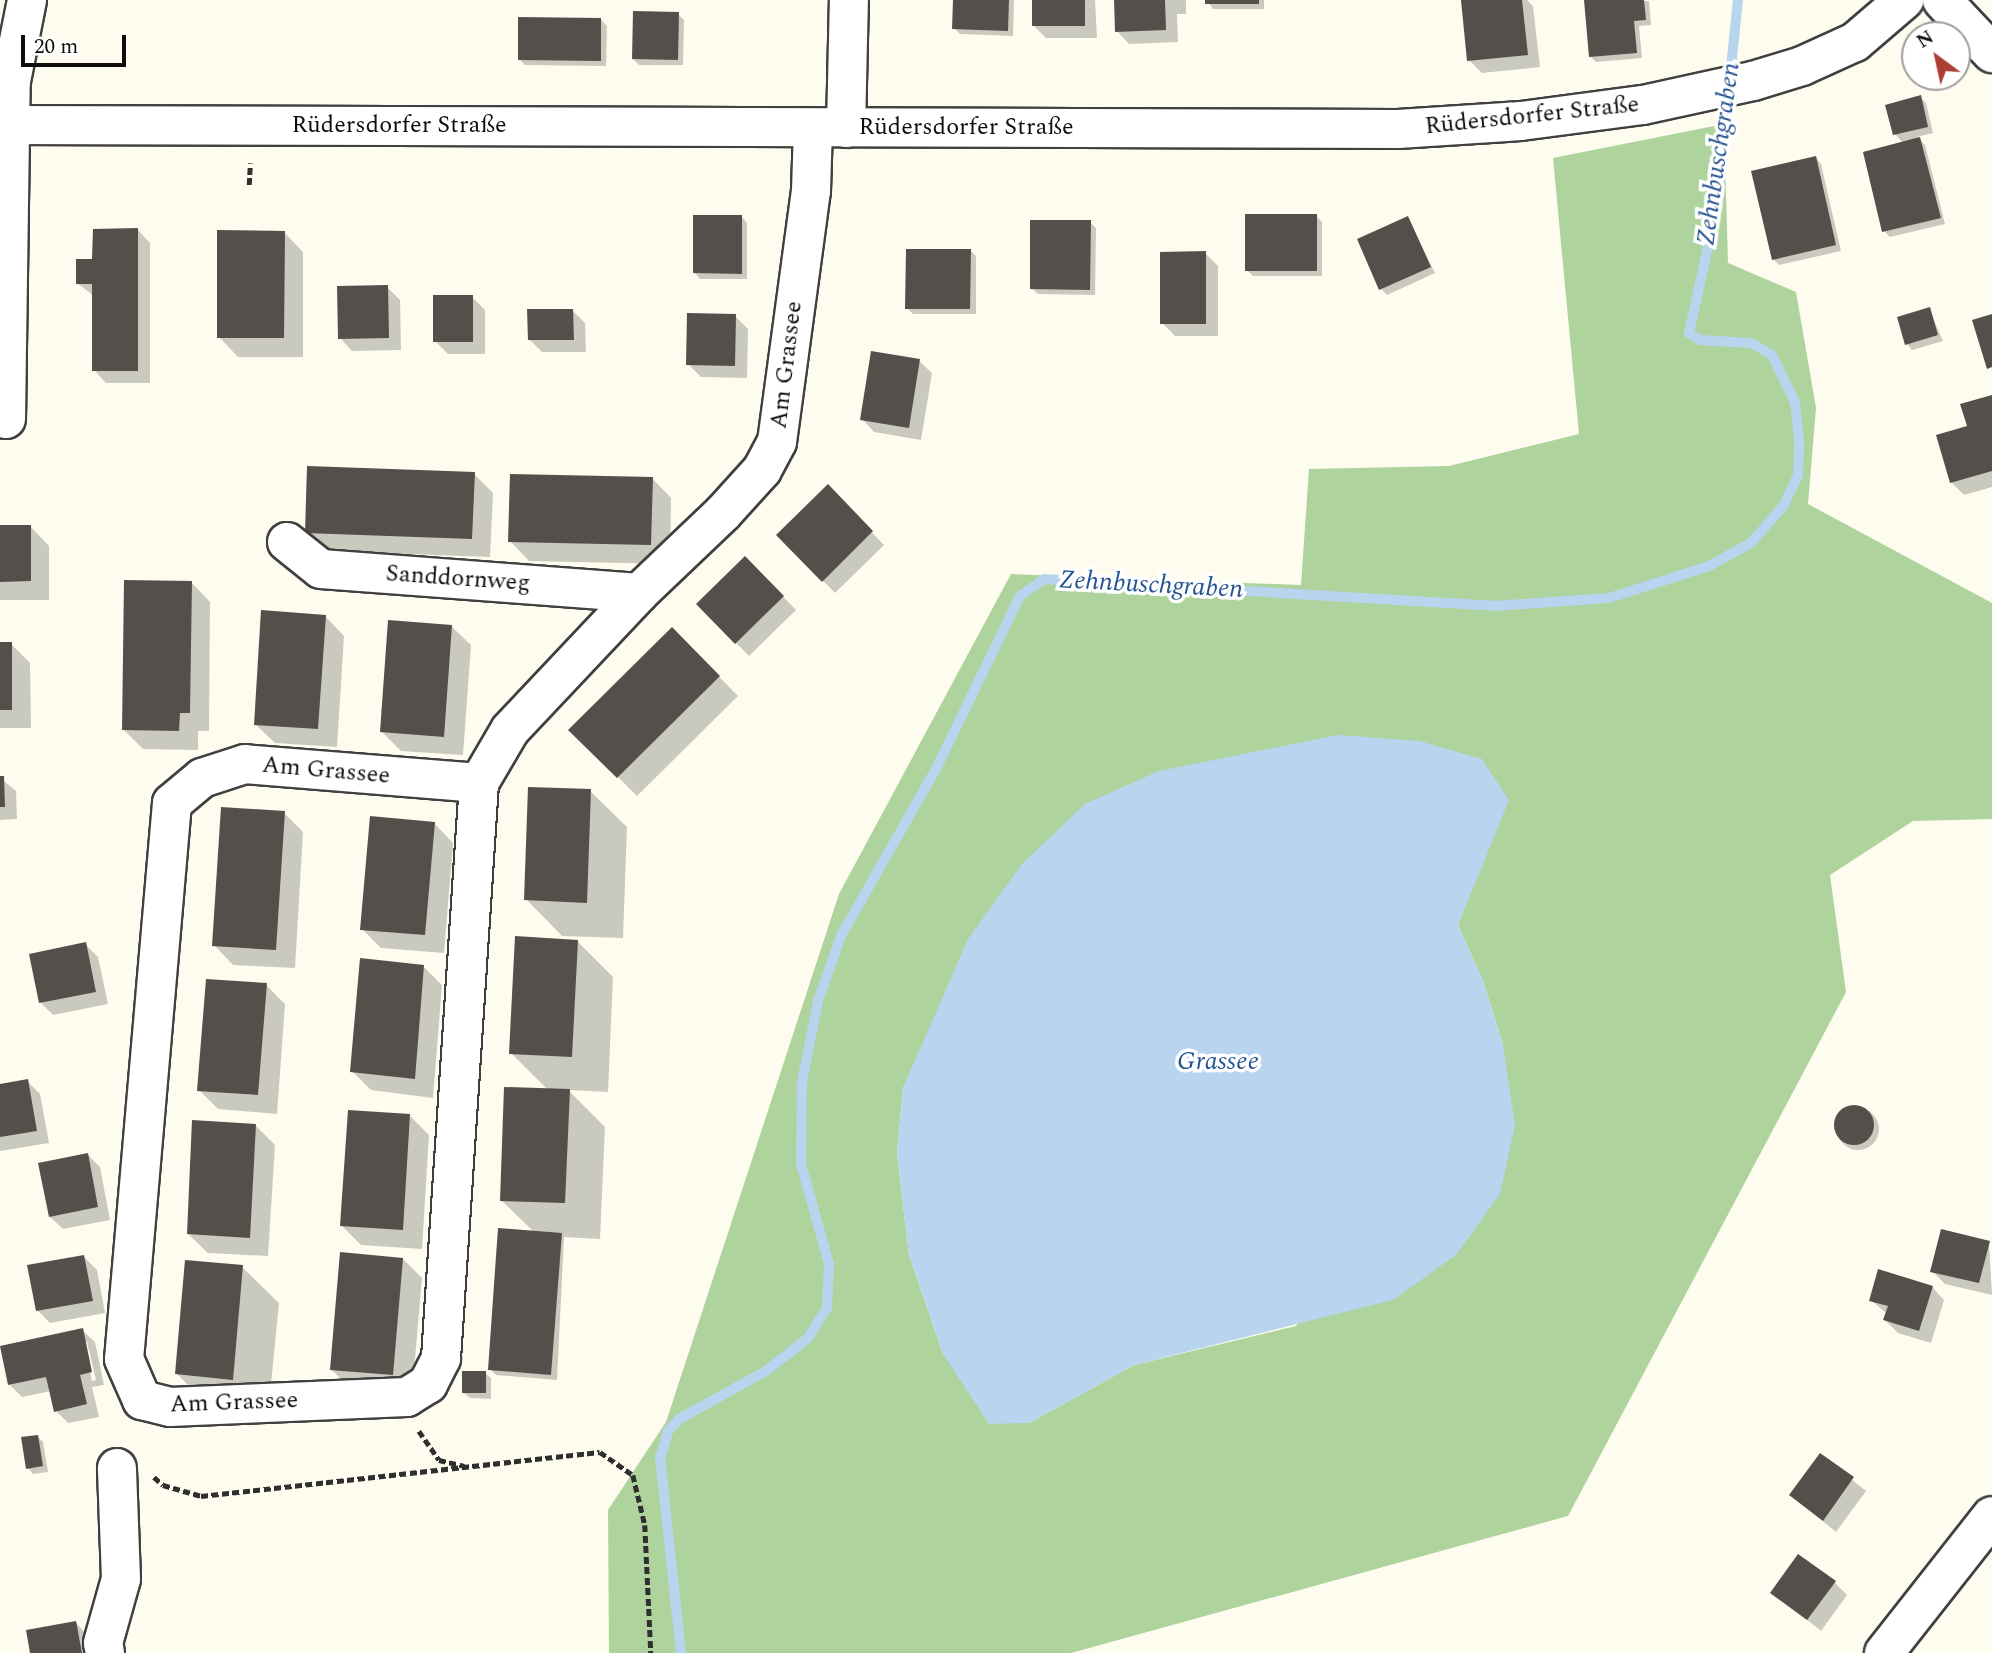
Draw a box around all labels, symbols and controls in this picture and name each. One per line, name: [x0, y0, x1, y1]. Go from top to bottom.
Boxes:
scale bar: [24, 21, 130, 65]
north arrow: [1901, 21, 1971, 91]
text: N: [1911, 23, 1940, 56]
text: 20 m: [34, 31, 78, 63]
water label: Zehnbuschgraben: [1691, 60, 1747, 248]
street label: Rüdersdorfer Straße: [1424, 90, 1640, 142]
street label: Rüdersdorfer Straße: [291, 112, 507, 140]
street label: Rüdersdorfer Straße: [858, 114, 1074, 142]
street label: Am Grassee: [765, 300, 809, 430]
street label: Sanddornweg: [385, 560, 531, 598]
water label: Zehnbuschgraben: [1058, 565, 1244, 605]
street label: Am Grassee: [261, 751, 391, 791]
water label: Grassee: [1177, 1046, 1259, 1078]
street label: Am Grassee: [169, 1386, 299, 1420]

